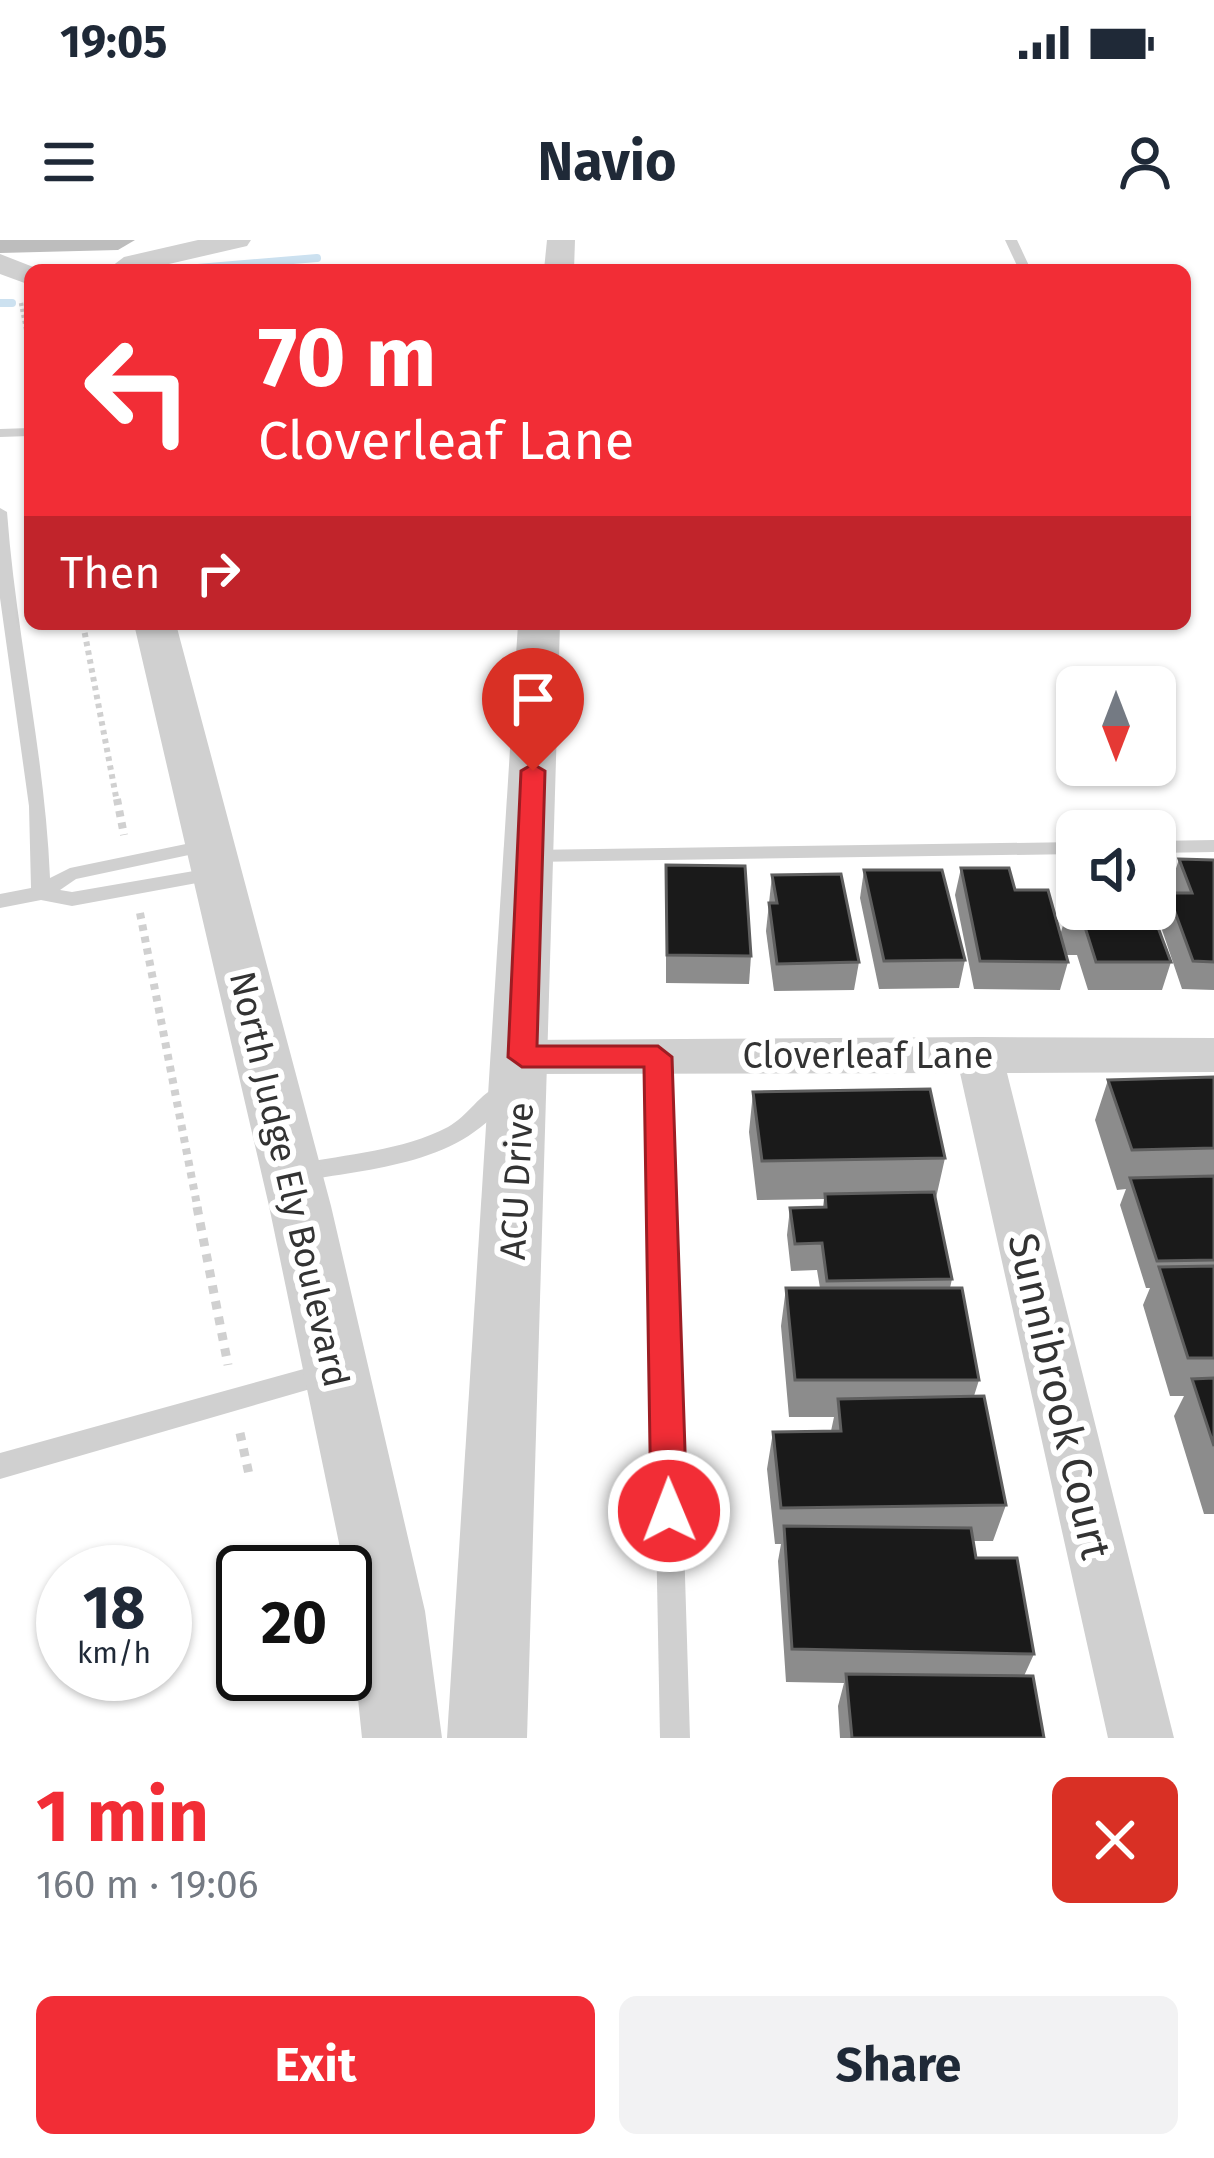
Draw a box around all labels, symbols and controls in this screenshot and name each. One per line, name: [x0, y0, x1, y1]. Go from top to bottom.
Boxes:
text: 19:05: [60, 15, 167, 69]
icon: menu: [36, 129, 102, 195]
icon: person: [1112, 129, 1178, 195]
text: Navio: [537, 130, 677, 194]
text: 70 m: [258, 307, 436, 408]
icon: left: [60, 312, 216, 468]
text: Cloverleaf Lane: [258, 409, 634, 473]
icon: right: [185, 540, 251, 606]
text: Then: [60, 546, 161, 600]
pin: [482, 648, 584, 771]
icon: arrive: [500, 666, 566, 732]
north arrow: [1056, 666, 1176, 786]
map controls: [1056, 666, 1176, 930]
button: sound: [1056, 810, 1176, 930]
street label: North Judge Ely Boulevard: [220, 967, 358, 1391]
street label: Cloverleaf Lane: [743, 1034, 993, 1078]
street label: ACU Drive: [491, 1101, 543, 1261]
street label: Sunnibrook Court: [997, 1228, 1121, 1565]
position arrow: [606, 1448, 732, 1574]
speed limit sign: 20: [216, 1545, 372, 1701]
text: 18: [83, 1572, 145, 1644]
text: km/h: [77, 1635, 151, 1671]
text: 1 min: [36, 1774, 209, 1860]
button: close: [1052, 1777, 1178, 1903]
text: 160 m · 19:06: [36, 1862, 259, 1908]
button: Exit: [36, 1996, 595, 2134]
button: Share: [619, 1996, 1178, 2134]

